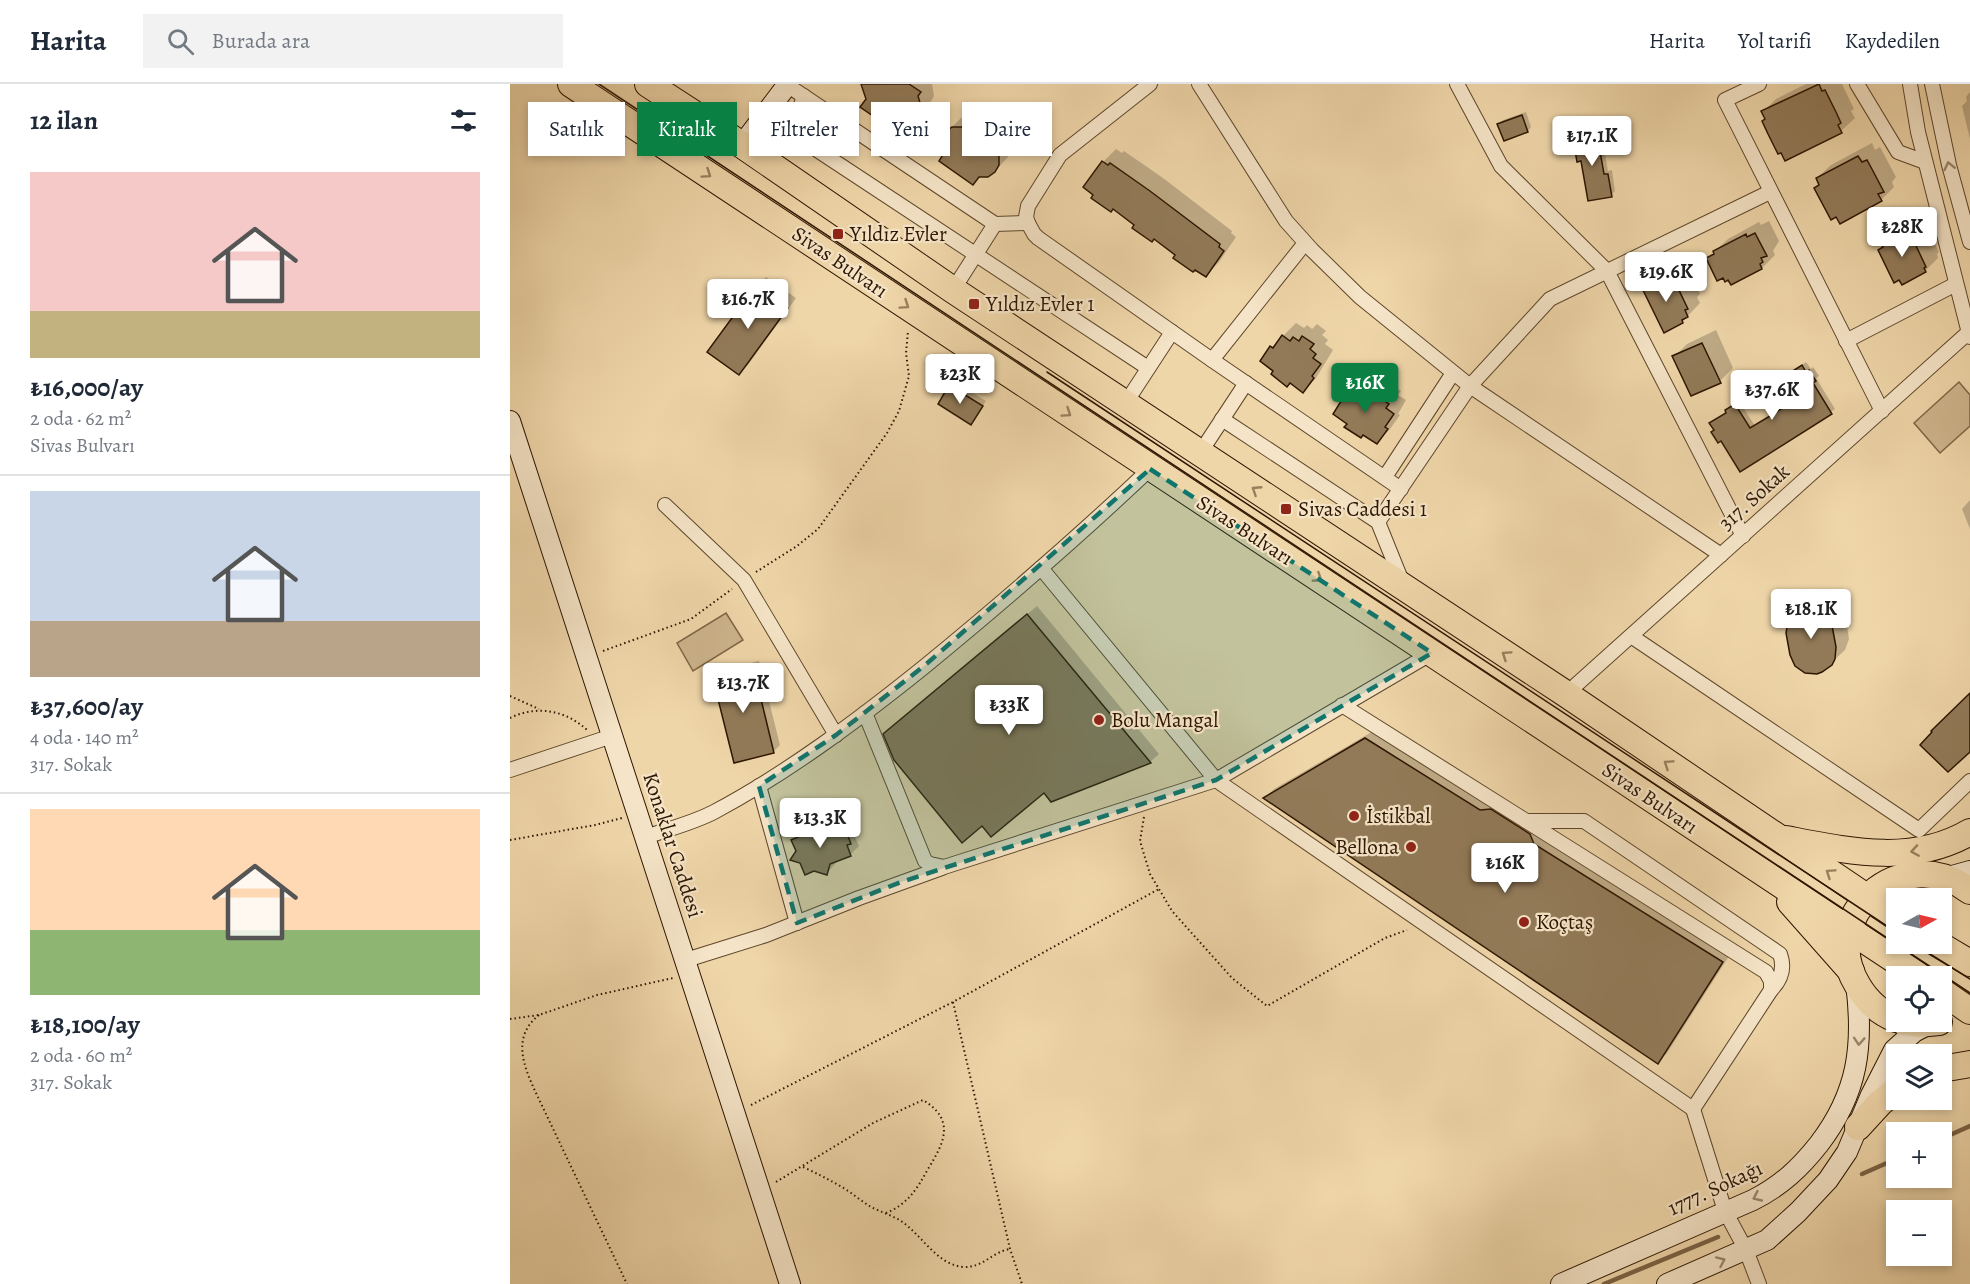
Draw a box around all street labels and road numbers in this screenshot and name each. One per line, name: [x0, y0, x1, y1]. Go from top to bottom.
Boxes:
street label: Sivas Bulvarı: [787, 220, 893, 304]
street label: 317. Sokak: [1713, 457, 1796, 536]
street label: Sivas Bulvarı: [1191, 488, 1299, 572]
street label: Sivas Bulvarı: [1597, 756, 1703, 840]
street label: Konaklar Caddesi: [636, 769, 710, 921]
street label: 1777. Sokağı: [1663, 1154, 1767, 1222]

